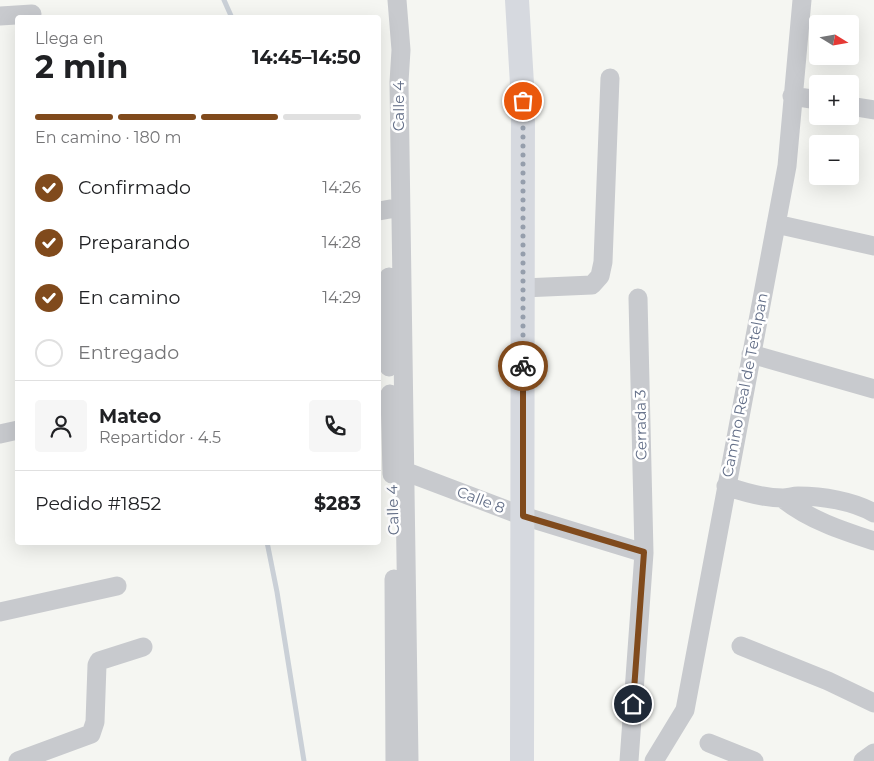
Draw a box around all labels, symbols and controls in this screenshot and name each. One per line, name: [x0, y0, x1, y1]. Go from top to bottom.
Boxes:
north arrow: [809, 15, 859, 65]
map controls: [809, 15, 859, 185]
text: Llega en: [35, 29, 103, 48]
text: 14:45–14:50: [252, 46, 361, 69]
text: 2 min: [35, 47, 128, 86]
button: +: [809, 75, 859, 125]
pin: [502, 80, 544, 122]
street label: Calle 4: [389, 81, 408, 131]
icon: bag: [509, 87, 537, 115]
text: En camino · 180 m: [35, 128, 181, 147]
button: −: [809, 135, 859, 185]
icon: check: [35, 174, 63, 202]
text: Confirmado: [78, 176, 191, 199]
text: 14:26: [322, 178, 361, 197]
icon: check: [35, 229, 63, 257]
text: Preparando: [78, 231, 190, 254]
text: 14:28: [322, 233, 361, 252]
icon: check: [35, 284, 63, 312]
text: En camino: [78, 286, 180, 309]
text: 14:29: [322, 288, 361, 307]
street label: Camino Real de Tetelpan: [717, 291, 772, 479]
text: Entregado: [78, 341, 179, 364]
courier: [498, 341, 548, 391]
icon: bike: [509, 352, 537, 380]
street label: Cerrada 3: [630, 389, 651, 461]
button: person: [35, 400, 87, 452]
button: phone: [309, 400, 361, 452]
text: Mateo: [99, 405, 161, 428]
text: Repartidor · 4.5: [99, 428, 221, 447]
street label: Calle 8: [454, 482, 508, 517]
street label: Calle 4: [382, 484, 403, 536]
text: Pedido #1852: [35, 492, 161, 515]
text: $283: [314, 492, 361, 515]
pin: [612, 683, 654, 725]
icon: home: [619, 690, 647, 718]

